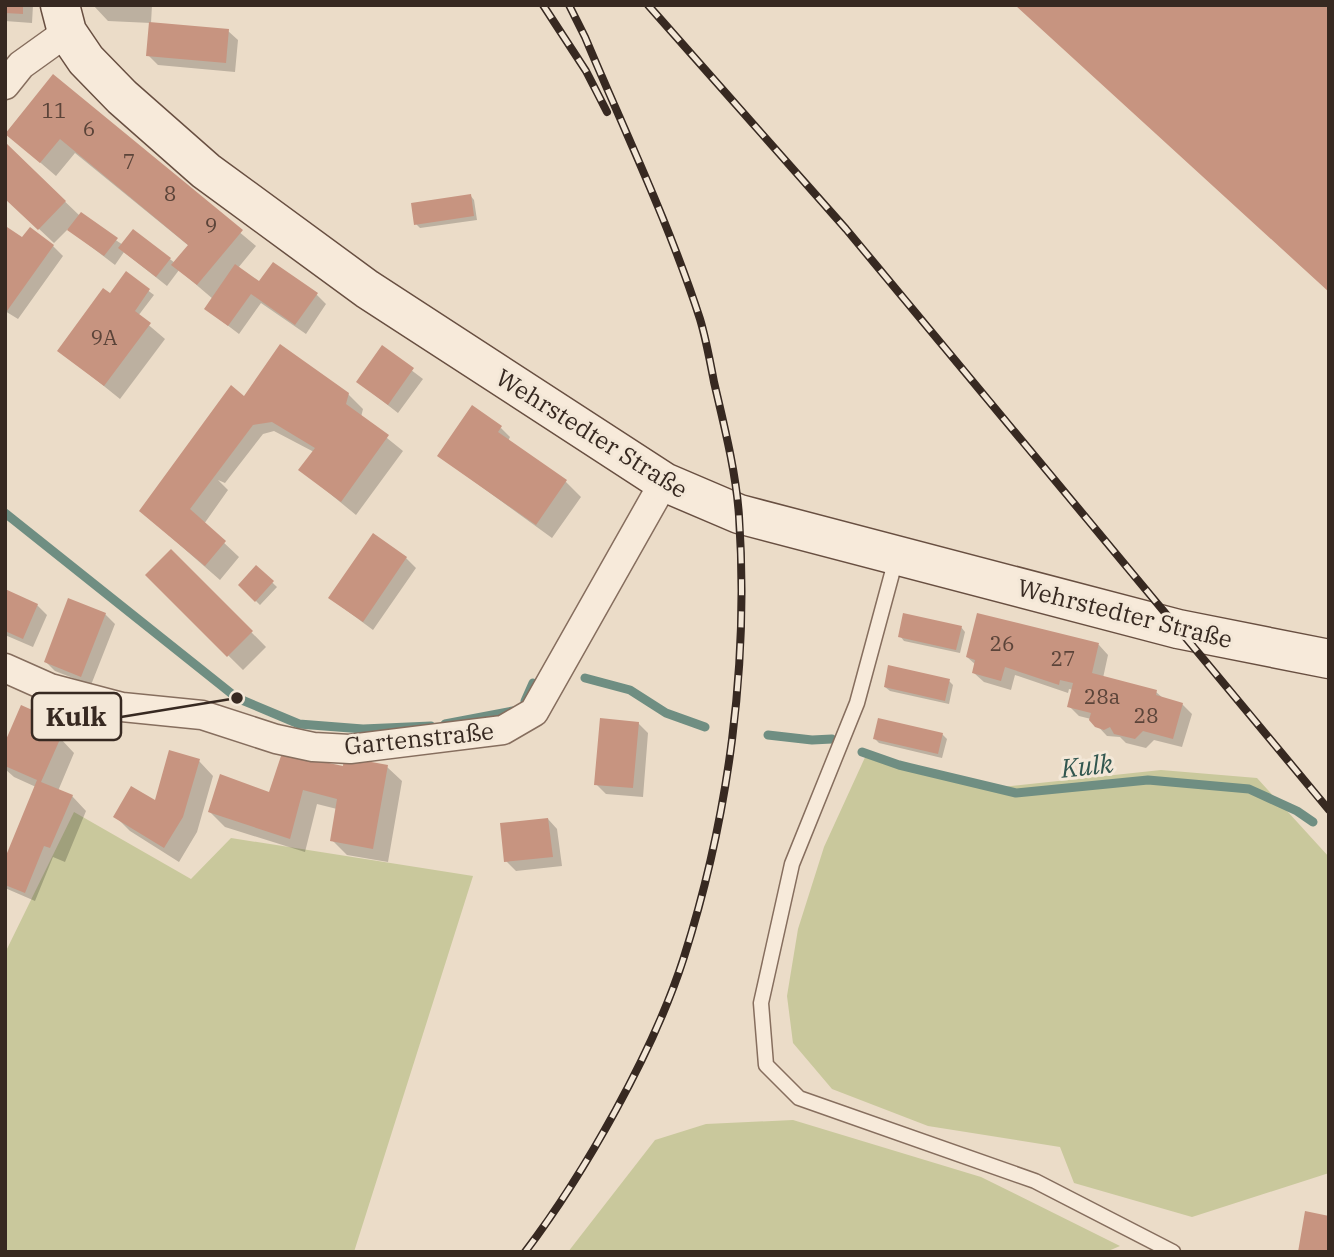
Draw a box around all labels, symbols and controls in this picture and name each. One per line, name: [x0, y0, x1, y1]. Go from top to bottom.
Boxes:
house number: 11: [41, 96, 67, 124]
house number: 6: [83, 114, 95, 142]
house number: 7: [123, 147, 135, 175]
house number: 8: [164, 179, 176, 207]
house number: 9: [205, 211, 217, 239]
house number: 9A: [90, 323, 118, 351]
street label: Wehrstedter Straße: [490, 361, 694, 505]
street label: Wehrstedter Straße: [1014, 571, 1236, 655]
house number: 26: [989, 629, 1015, 657]
house number: 27: [1050, 644, 1076, 672]
house number: 28a: [1084, 682, 1120, 710]
callout: Kulk: [32, 693, 121, 740]
text: Kulk: [46, 699, 107, 733]
house number: 28: [1133, 701, 1159, 729]
street label: Gartenstraße: [343, 714, 495, 762]
water label: Kulk: [1058, 745, 1115, 785]

